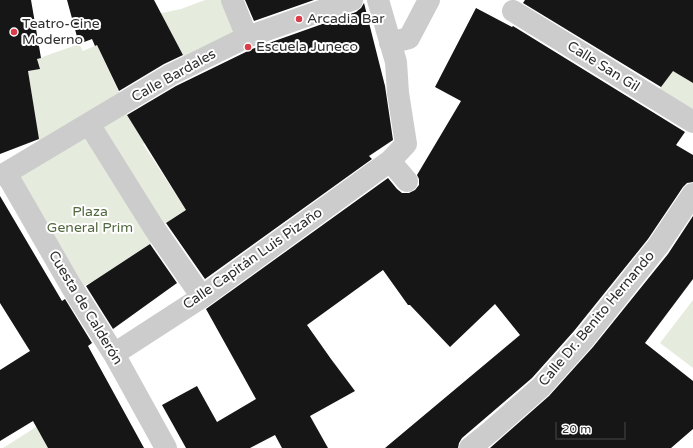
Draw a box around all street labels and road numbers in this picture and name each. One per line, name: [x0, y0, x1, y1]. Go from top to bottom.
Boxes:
street label: Calle San Gil: [564, 38, 642, 96]
street label: Calle Bardales: [129, 46, 219, 106]
street label: Calle Capitán Luis Pizaño: [180, 204, 326, 314]
street label: Cuesta de Calderón: [44, 248, 126, 368]
street label: Calle Dr. Benito Hernando: [535, 248, 659, 390]

